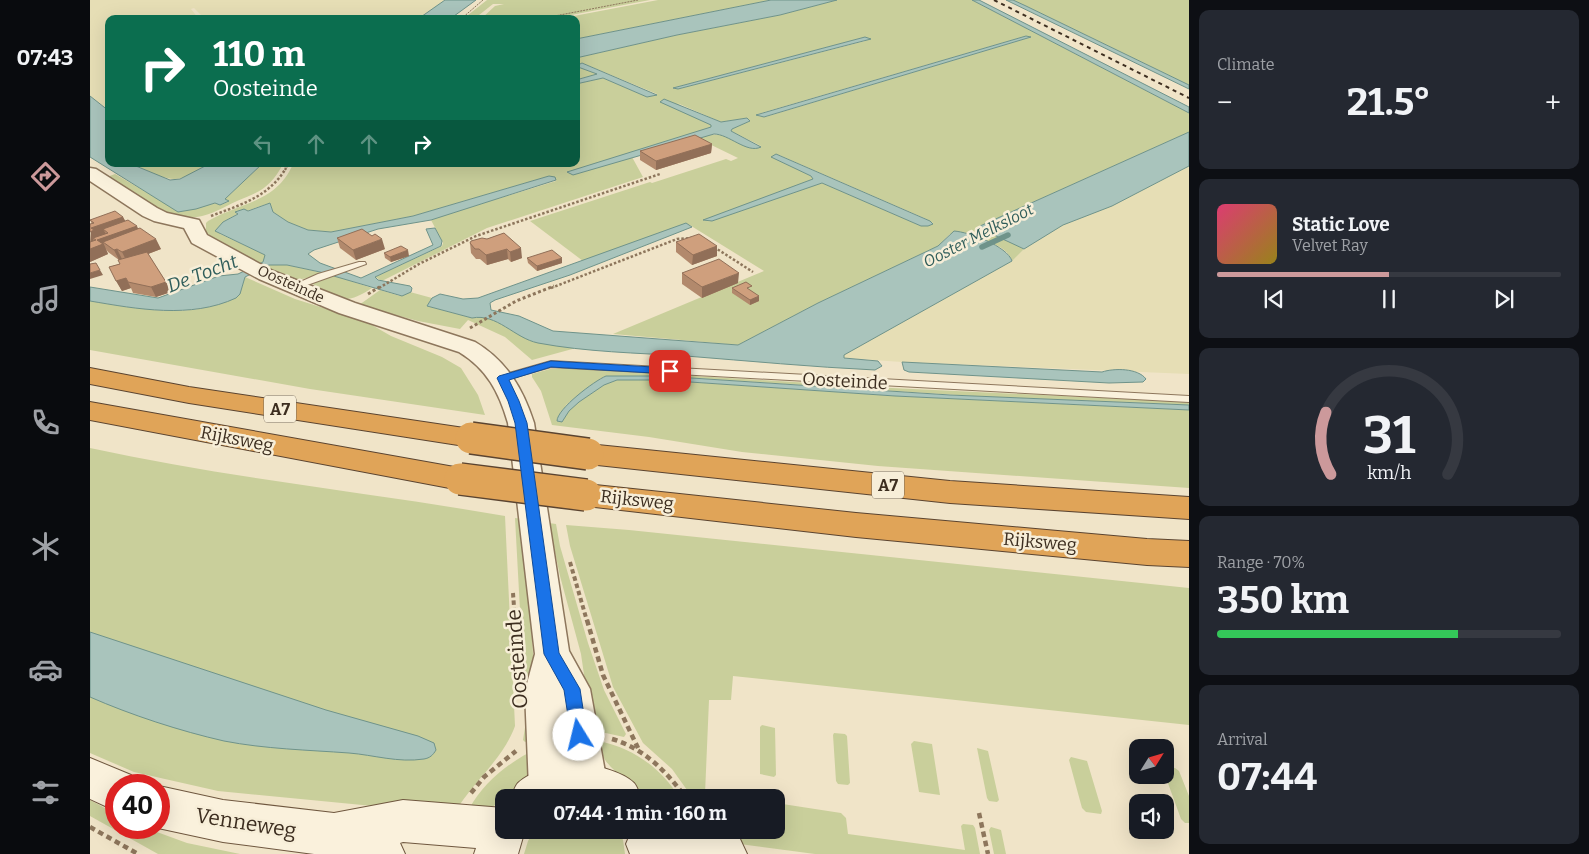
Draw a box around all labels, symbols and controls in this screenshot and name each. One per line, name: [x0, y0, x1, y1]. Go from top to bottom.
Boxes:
text: 110 m: [213, 33, 305, 75]
icon: right: [130, 35, 195, 100]
text: 07:43: [16, 44, 74, 71]
text: Climate: [1217, 55, 1275, 74]
text: Oosteinde: [213, 75, 318, 102]
text: 21.5°: [1347, 79, 1431, 125]
text: −: [1217, 86, 1232, 119]
text: +: [1545, 86, 1561, 119]
icon: left: [249, 130, 277, 158]
icon: ahead: [302, 130, 330, 158]
icon: ahead: [355, 130, 383, 158]
icon: right: [408, 130, 436, 158]
icon: directions: [28, 159, 63, 194]
water label: Ooster Melksloot: [920, 199, 1037, 271]
text: Static Love: [1292, 213, 1390, 236]
text: Velvet Ray: [1292, 236, 1368, 255]
water label: De Tocht: [164, 249, 241, 297]
street label: Oosteinde: [255, 261, 327, 307]
icon: music: [28, 282, 63, 317]
icon: previous: [1260, 285, 1288, 313]
icon: pause: [1375, 285, 1403, 313]
icon: next: [1490, 285, 1518, 313]
pin: [649, 350, 691, 392]
icon: arrive: [656, 357, 684, 385]
street label: Oosteinde: [802, 368, 888, 394]
road number: A7: [264, 396, 296, 422]
text: 31: [1363, 404, 1416, 467]
icon: phone: [28, 405, 63, 440]
street label: Rijksweg: [199, 421, 275, 457]
text: km/h: [1367, 462, 1411, 484]
road number: A7: [872, 472, 904, 498]
street label: Rijksweg: [599, 485, 675, 515]
street label: Rijksweg: [1002, 528, 1078, 556]
icon: climate: [28, 529, 63, 564]
text: Range · 70%: [1217, 553, 1305, 572]
text: 350 km: [1217, 577, 1349, 623]
street label: Oosteinde: [501, 608, 533, 710]
icon: car: [28, 652, 63, 687]
position arrow: [552, 708, 604, 760]
text: Arrival: [1217, 730, 1268, 749]
north arrow: [1129, 739, 1174, 784]
map controls: [1129, 739, 1174, 839]
text: 07:44: [1217, 754, 1317, 800]
speed limit sign: 40: [105, 774, 170, 839]
icon: filters: [28, 775, 63, 810]
button: sound: [1129, 794, 1174, 839]
street label: Venneweg: [194, 802, 299, 844]
text: 07:44 · 1 min · 160 m: [553, 802, 727, 825]

